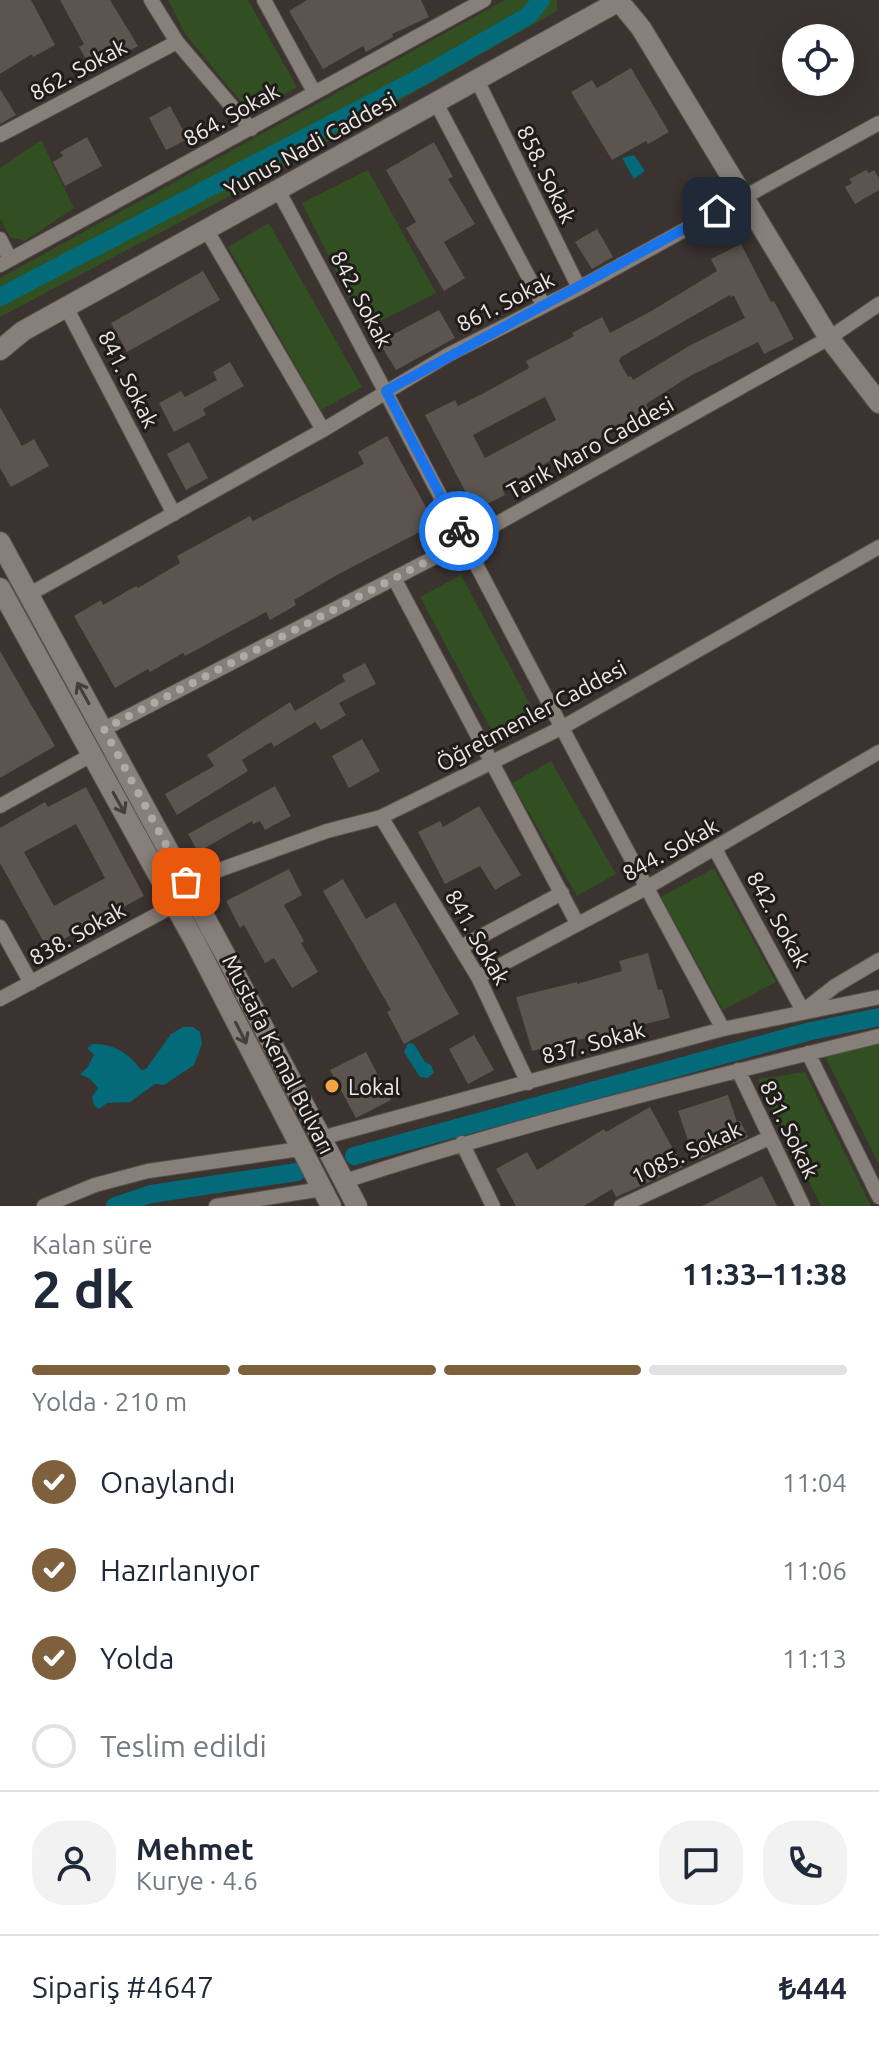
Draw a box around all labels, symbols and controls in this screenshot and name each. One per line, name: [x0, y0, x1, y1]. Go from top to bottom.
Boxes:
map controls: [782, 24, 854, 96]
button: locate: [782, 24, 854, 96]
street label: 862. Sokak: [26, 33, 130, 105]
street label: 864. Sokak: [179, 77, 283, 151]
street label: Yunus Nadi Caddesi: [220, 86, 400, 202]
street label: 858. Sokak: [513, 121, 581, 227]
pin: [683, 177, 751, 245]
icon: home: [695, 189, 739, 233]
street label: 842. Sokak: [326, 247, 398, 351]
street label: 861. Sokak: [452, 266, 558, 336]
street label: 841. Sokak: [94, 326, 164, 432]
street label: Tarık Maro Caddesi: [502, 391, 678, 503]
courier: [419, 491, 499, 571]
icon: bike: [437, 509, 481, 553]
street label: Öğretmenler Caddesi: [432, 654, 630, 776]
one-way arrow: [75, 682, 91, 705]
one-way arrow: [112, 791, 128, 814]
street label: 844. Sokak: [618, 812, 722, 886]
pin: [152, 848, 220, 916]
icon: bag: [164, 860, 208, 904]
street label: 842. Sokak: [742, 867, 816, 971]
street label: 841. Sokak: [441, 885, 515, 989]
street label: 838. Sokak: [25, 896, 129, 970]
street label: Mustafa Kemal Bulvarı: [218, 950, 340, 1158]
street label: 837. Sokak: [539, 1016, 647, 1068]
one-way arrow: [234, 1020, 249, 1044]
place label: Lokal: [348, 1074, 400, 1099]
street label: 831. Sokak: [756, 1076, 824, 1182]
marker: Lokal: [323, 1077, 341, 1095]
street label: 1085. Sokak: [627, 1116, 745, 1188]
text: Kalan süre: [32, 1230, 153, 1259]
text: 11:33–11:38: [682, 1257, 847, 1291]
text: 2 dk: [32, 1260, 134, 1318]
text: Yolda · 210 m: [32, 1387, 187, 1416]
icon: check: [32, 1460, 76, 1504]
text: Onaylandı: [100, 1465, 236, 1499]
text: 11:04: [782, 1468, 847, 1497]
icon: check: [32, 1548, 76, 1592]
text: Hazırlanıyor: [100, 1553, 260, 1587]
text: 11:06: [782, 1556, 847, 1585]
icon: check: [32, 1636, 76, 1680]
text: Yolda: [100, 1641, 174, 1675]
text: 11:13: [782, 1644, 847, 1673]
text: Teslim edildi: [100, 1729, 267, 1763]
button: person: [32, 1821, 116, 1905]
button: chat: [659, 1821, 743, 1905]
button: phone: [763, 1821, 847, 1905]
text: Mehmet: [136, 1832, 254, 1866]
text: Kurye · 4.6: [136, 1866, 258, 1895]
text: Sipariş #4647: [32, 1970, 214, 2004]
text: ₺444: [779, 1971, 847, 2005]

